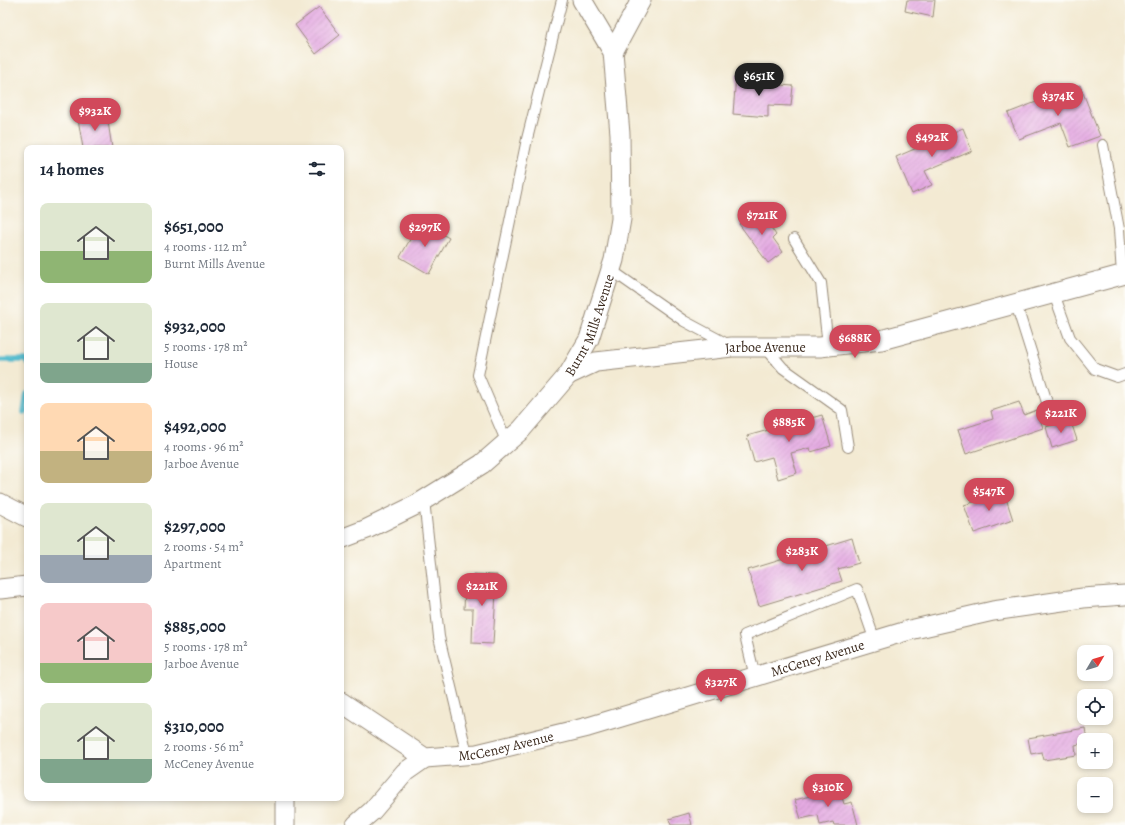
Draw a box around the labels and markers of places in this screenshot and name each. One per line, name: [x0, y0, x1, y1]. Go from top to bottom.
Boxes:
pin: $651K: [731, 63, 787, 97]
pin: $374K: [1030, 83, 1086, 117]
pin: $932K: [67, 98, 123, 132]
pin: $492K: [904, 124, 960, 158]
pin: $721K: [734, 202, 790, 236]
pin: $297K: [397, 214, 453, 248]
pin: $688K: [827, 325, 883, 359]
pin: $221K: [1033, 400, 1089, 434]
pin: $885K: [761, 409, 817, 443]
pin: $547K: [961, 478, 1017, 512]
pin: $283K: [774, 538, 830, 572]
pin: $221K: [454, 573, 510, 607]
pin: $327K: [693, 669, 749, 703]
pin: $310K: [800, 774, 856, 808]

